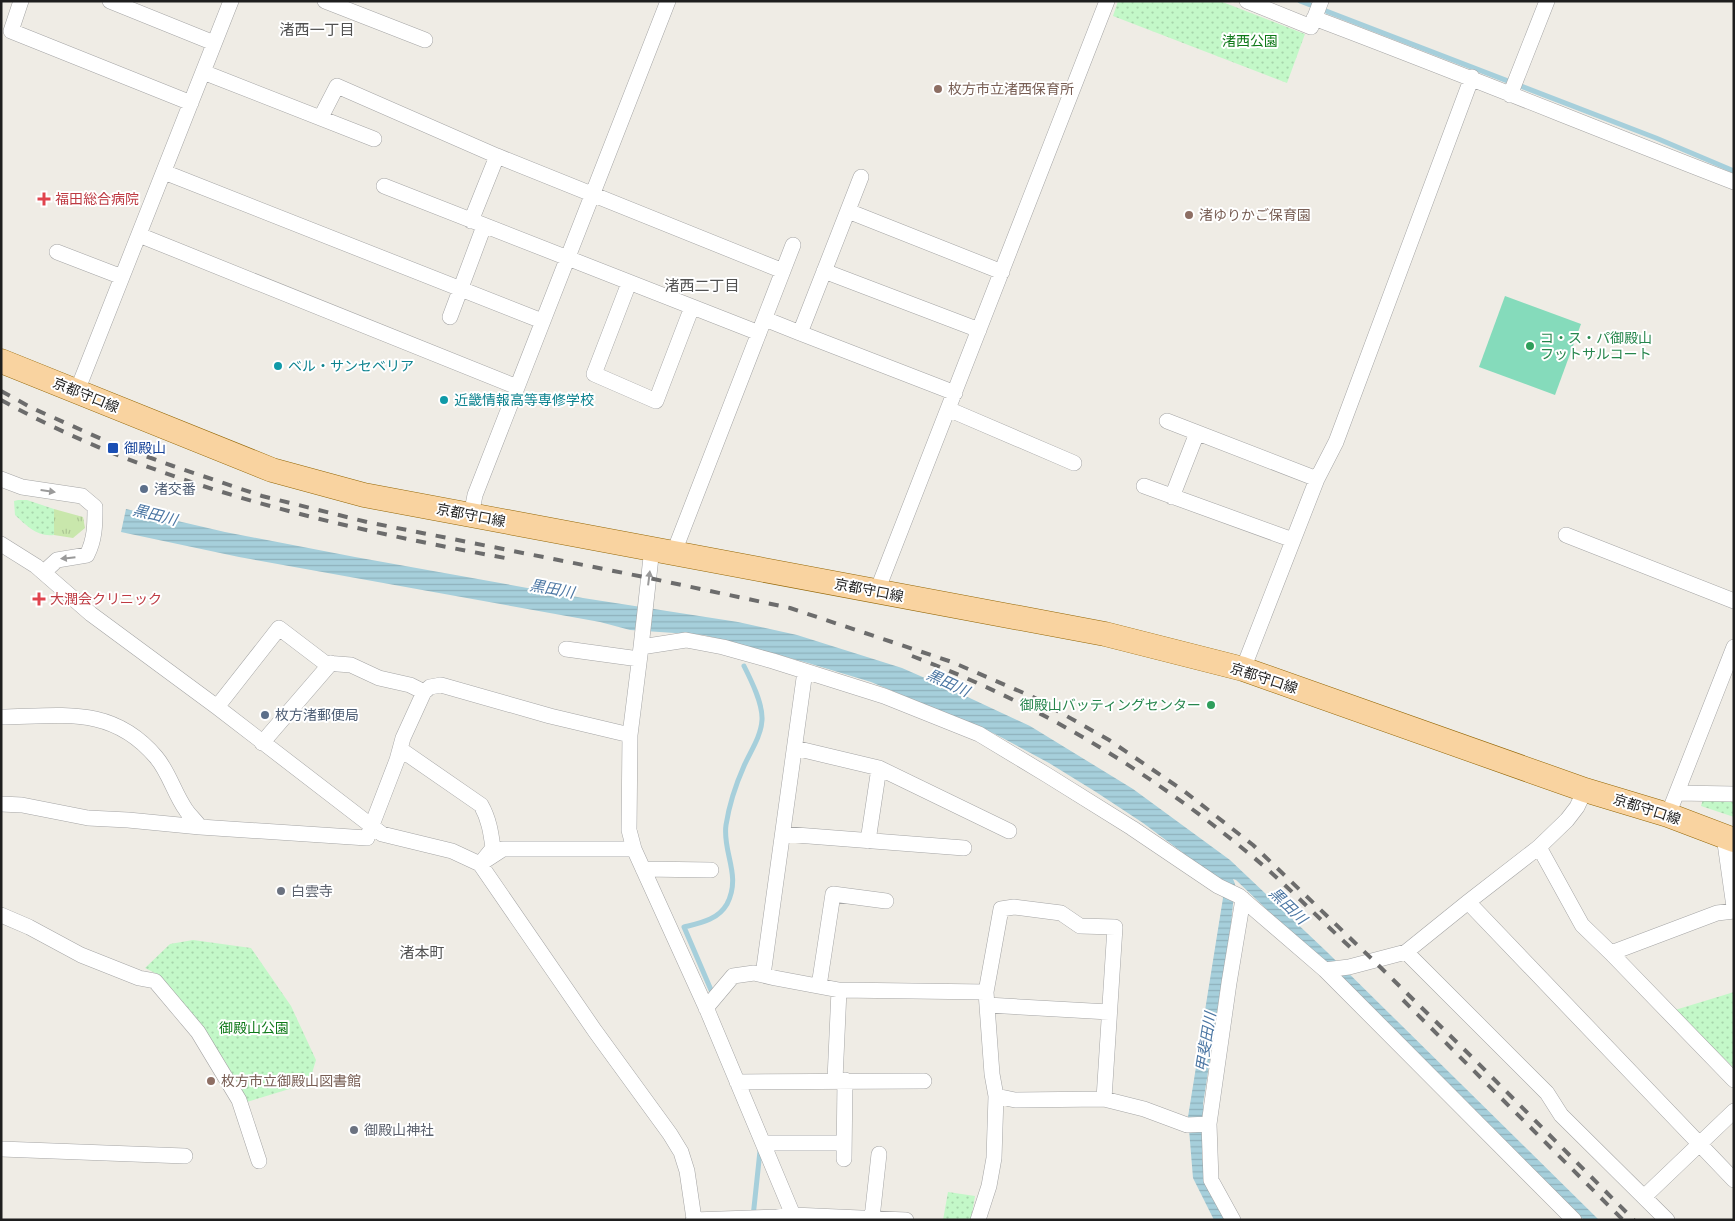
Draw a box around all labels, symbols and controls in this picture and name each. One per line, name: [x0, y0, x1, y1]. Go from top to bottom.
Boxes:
district label: 渚西一丁目: [279, 21, 355, 38]
park label: 渚西公園: [1222, 33, 1278, 49]
place label: 枚方市立渚西保育所: [948, 81, 1074, 97]
marker: 枚方市立渚西保育所: [932, 83, 944, 95]
place label: 福田総合病院: [55, 191, 139, 207]
marker: 福田総合病院: [37, 192, 51, 206]
place label: 渚ゆりかご保育園: [1199, 207, 1311, 223]
marker: 渚ゆりかご保育園: [1183, 209, 1195, 221]
district label: 渚西二丁目: [664, 277, 740, 294]
place label: コ・ス・パ御殿山 フットサルコート: [1540, 330, 1652, 362]
marker: コ・ス・パ御殿山 フットサルコート: [1524, 340, 1536, 352]
place label: ベル・サンセベリア: [288, 358, 414, 374]
marker: ベル・サンセベリア: [272, 360, 284, 372]
street label: 京都守口線: [51, 374, 121, 416]
place label: 近畿情報高等専修学校: [454, 392, 594, 408]
marker: 近畿情報高等専修学校: [438, 394, 450, 406]
place label: 御殿山: [124, 440, 166, 456]
marker: 御殿山: [106, 441, 120, 455]
place label: 渚交番: [154, 481, 196, 497]
marker: 渚交番: [138, 483, 150, 495]
one-way arrow: [40, 487, 56, 495]
street label: 京都守口線: [435, 500, 507, 530]
water label: 黒田川: [131, 501, 181, 529]
one-way arrow: [60, 555, 76, 563]
one-way arrow: [645, 569, 653, 585]
street label: 京都守口線: [833, 575, 905, 605]
water label: 黒田川: [528, 576, 578, 601]
place label: 大潤会クリニック: [50, 591, 162, 607]
marker: 大潤会クリニック: [32, 592, 46, 606]
street label: 京都守口線: [1228, 660, 1300, 696]
water label: 黒田川: [924, 665, 974, 701]
place label: 御殿山バッティングセンター: [1020, 697, 1201, 713]
marker: 御殿山バッティングセンター: [1205, 699, 1217, 711]
place label: 枚方渚郵便局: [275, 707, 359, 723]
marker: 枚方渚郵便局: [259, 709, 271, 721]
street label: 京都守口線: [1611, 791, 1683, 827]
place label: 白雲寺: [291, 883, 333, 899]
water label: 黒田川: [1266, 884, 1312, 929]
marker: 白雲寺: [275, 885, 287, 897]
district label: 渚本町: [399, 944, 445, 961]
water label: 甲斐田川: [1192, 1009, 1219, 1073]
park label: 御殿山公園: [219, 1020, 289, 1036]
place label: 枚方市立御殿山図書館: [221, 1073, 361, 1089]
marker: 枚方市立御殿山図書館: [205, 1075, 217, 1087]
place label: 御殿山神社: [364, 1122, 434, 1138]
marker: 御殿山神社: [348, 1124, 360, 1136]

